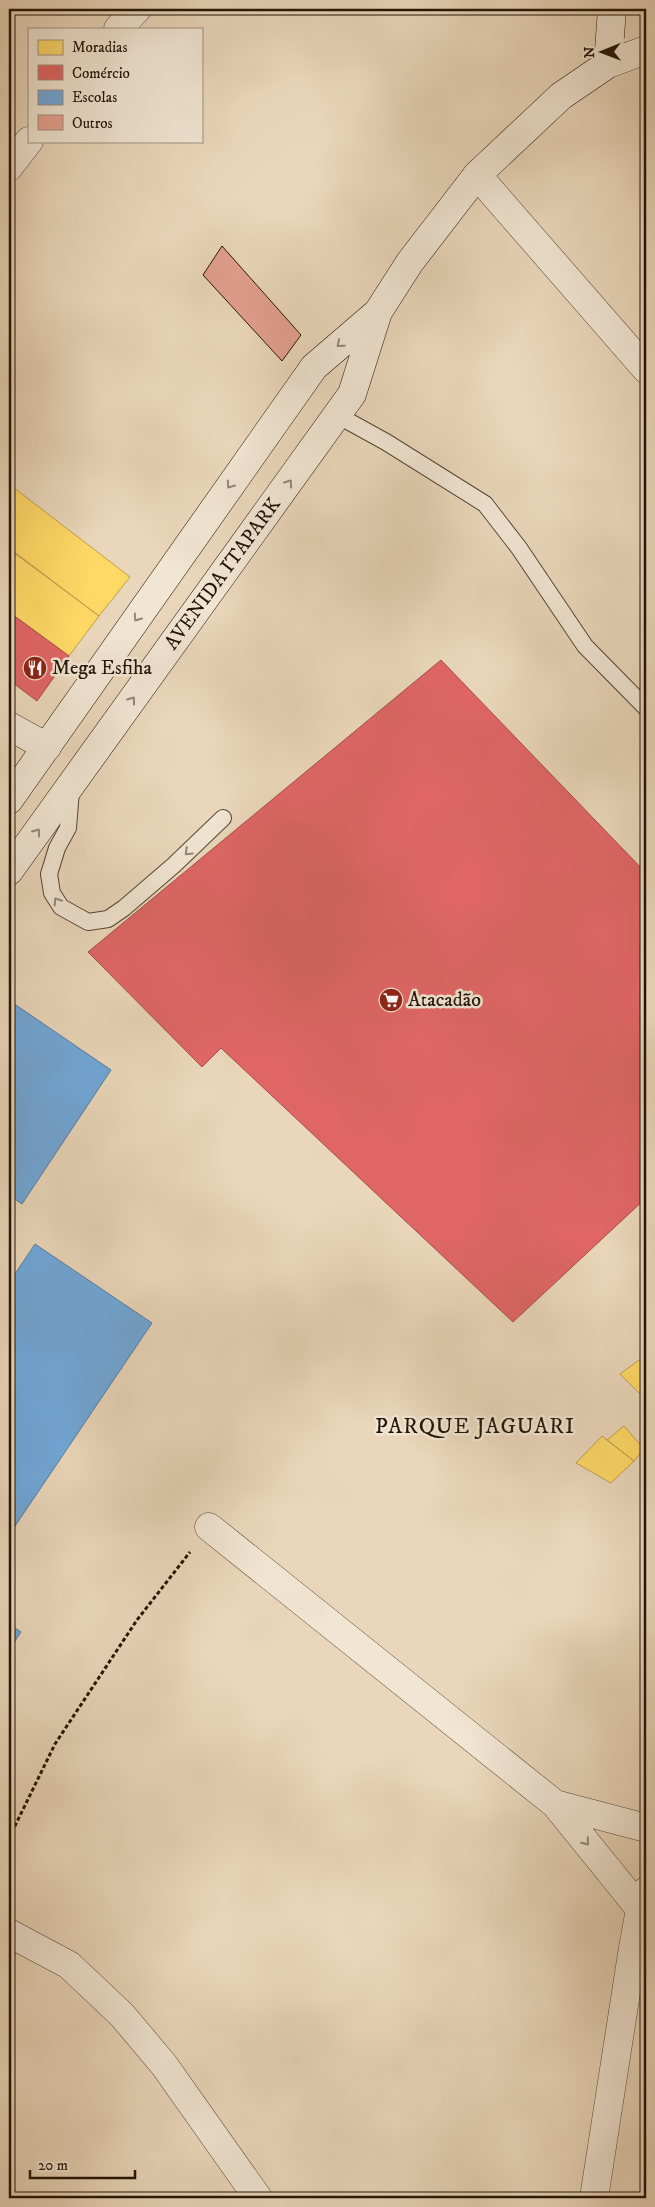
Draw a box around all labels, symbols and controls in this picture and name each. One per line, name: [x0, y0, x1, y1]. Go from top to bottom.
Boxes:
legend: [28, 28, 202, 142]
north arrow: [578, 28, 628, 78]
text: Moradias: [72, 38, 127, 57]
text: N: [581, 46, 599, 58]
text: Comércio: [72, 64, 130, 83]
text: Escolas: [72, 88, 117, 107]
text: Outros: [72, 114, 113, 133]
one-way arrow: [337, 338, 346, 347]
one-way arrow: [227, 479, 236, 489]
one-way arrow: [283, 479, 292, 489]
street label: AVENIDA ITAPARK: [159, 493, 287, 655]
one-way arrow: [134, 612, 143, 622]
restaurant icon: Mega Esfiha: [22, 655, 48, 681]
place label: Mega Esfiha: [52, 656, 152, 681]
one-way arrow: [126, 696, 135, 706]
one-way arrow: [31, 828, 40, 837]
one-way arrow: [184, 846, 193, 855]
one-way arrow: [54, 897, 63, 906]
supermarket icon: Atacadão: [378, 987, 404, 1013]
place label: Atacadão: [408, 988, 481, 1013]
district label: PARQUE JAGUARI: [375, 1413, 575, 1440]
one-way arrow: [580, 1837, 589, 1846]
scale bar: [30, 2147, 135, 2179]
text: 20 m: [38, 2156, 68, 2175]

